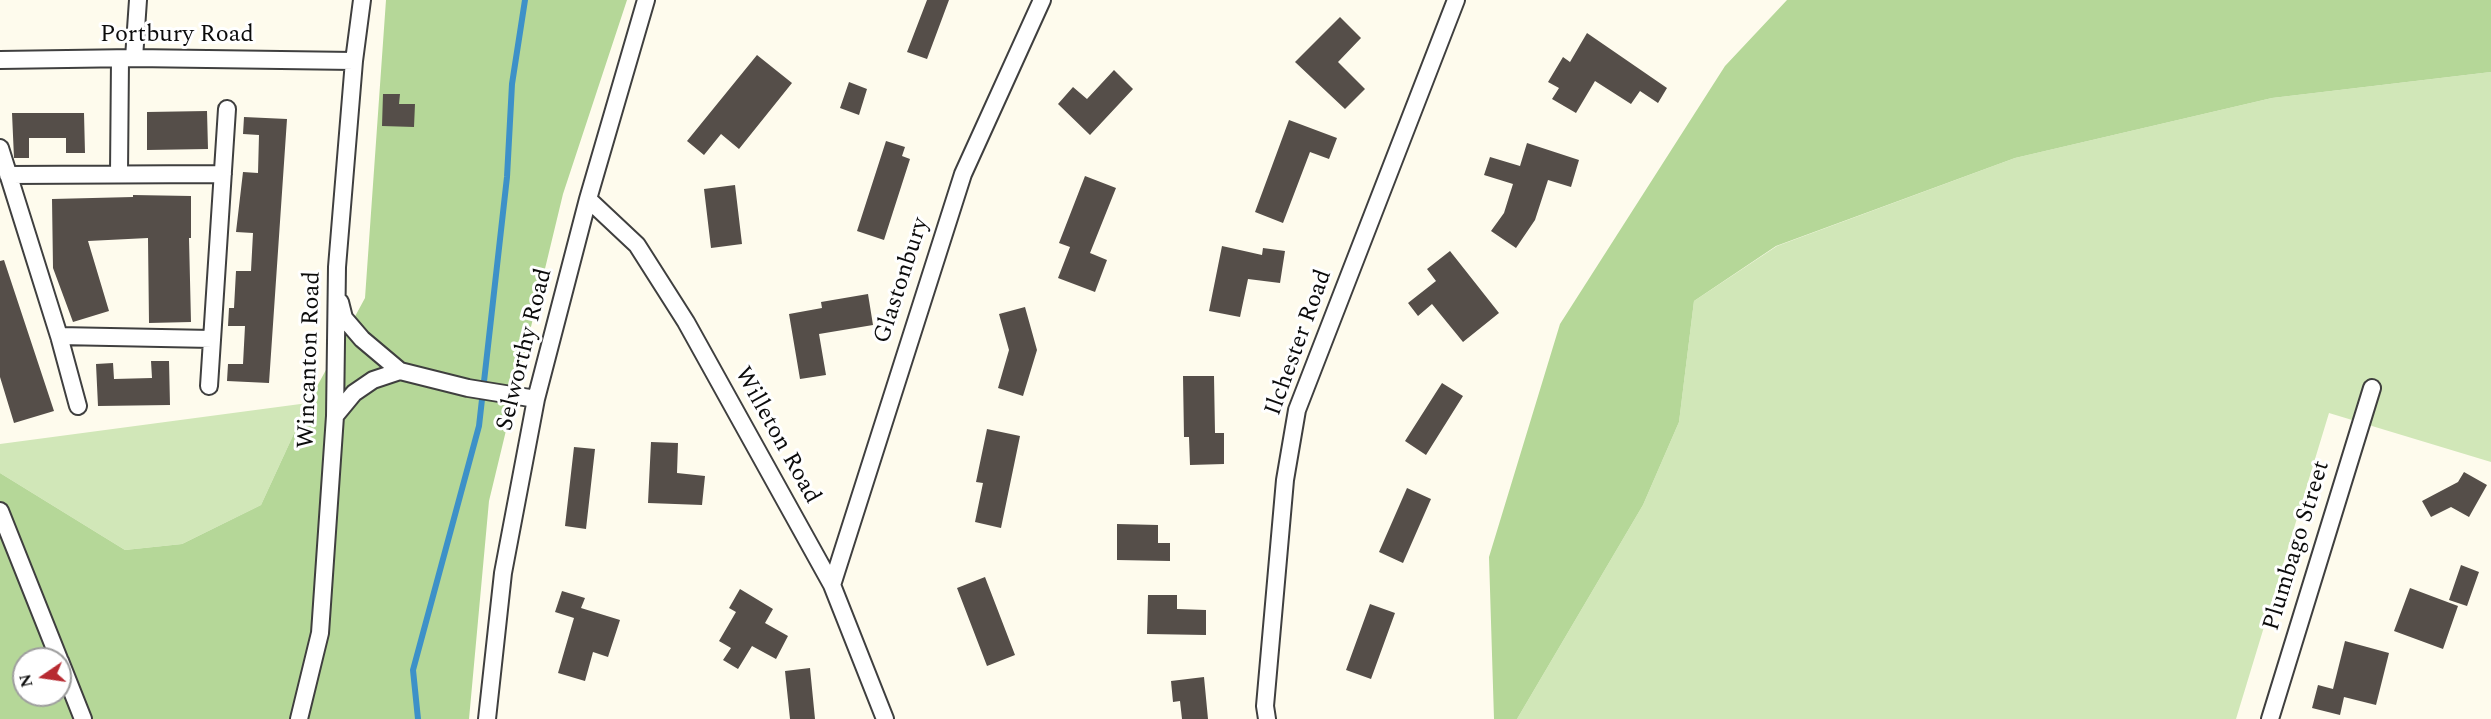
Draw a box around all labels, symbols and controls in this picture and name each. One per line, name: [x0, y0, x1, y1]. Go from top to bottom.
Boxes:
street label: Portbury Road: [100, 22, 254, 50]
street label: Glastonbury: [869, 214, 937, 348]
street label: Selworthy Road: [492, 266, 560, 434]
street label: Ilchester Road: [1260, 266, 1340, 420]
street label: Wincanton Road: [294, 271, 328, 449]
street label: Willeton Road: [727, 363, 825, 509]
street label: Plumbago Street: [2258, 458, 2338, 634]
north arrow: [12, 647, 72, 707]
text: N: [13, 672, 40, 690]

